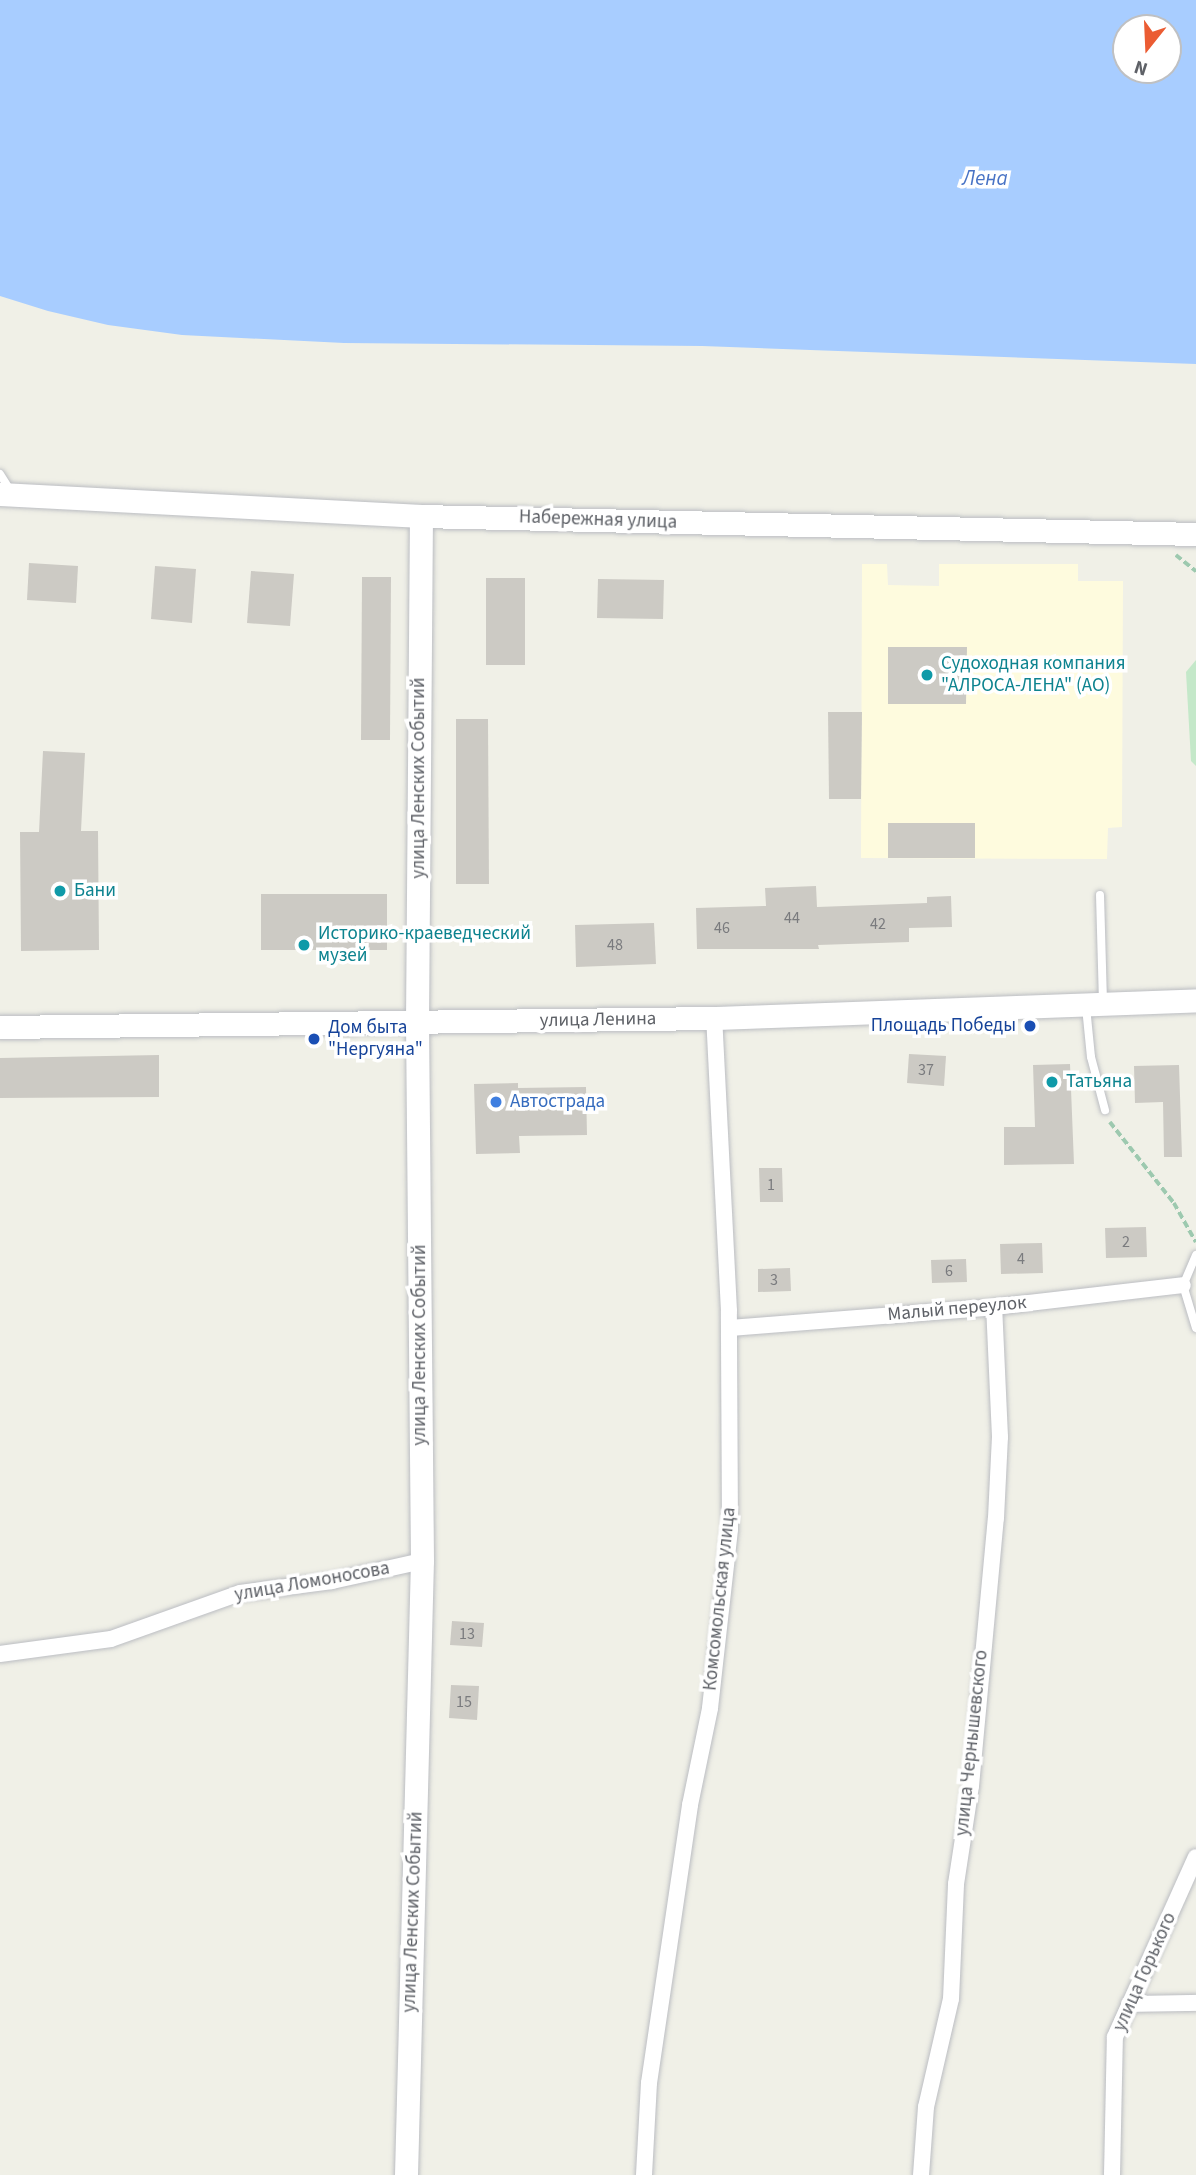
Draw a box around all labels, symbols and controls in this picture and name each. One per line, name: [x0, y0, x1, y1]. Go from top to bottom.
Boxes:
north arrow: [1112, 14, 1182, 84]
text: N: [1131, 53, 1151, 82]
water label: Лена: [962, 165, 1008, 191]
street label: Набережная улица: [518, 506, 678, 534]
place label: Судоходная компания "АЛРОСА-ЛЕНА" (АО): [941, 653, 1126, 697]
marker: Судоходная компания "АЛРОСА-ЛЕНА" (АО): [919, 667, 935, 683]
street label: улица Ленских Событий: [408, 677, 430, 879]
place label: Бани: [74, 880, 116, 902]
marker: Бани: [52, 883, 68, 899]
house number: 44: [784, 908, 800, 928]
house number: 42: [870, 914, 886, 934]
house number: 46: [714, 918, 730, 938]
place label: Историко-краеведческий музей: [318, 923, 531, 967]
house number: 48: [607, 935, 623, 955]
marker: Историко-краеведческий музей: [296, 937, 312, 953]
street label: улица Ленина: [539, 1008, 657, 1032]
place label: Площадь Победы: [871, 1015, 1016, 1037]
place label: Дом быта "Нергуяна": [328, 1017, 423, 1061]
marker: Площадь Победы: [1022, 1018, 1038, 1034]
marker: Дом быта "Нергуяна": [306, 1031, 322, 1047]
house number: 37: [918, 1060, 934, 1080]
place label: Татьяна: [1066, 1071, 1132, 1093]
marker: Татьяна: [1044, 1074, 1060, 1090]
place label: Автострада: [510, 1091, 605, 1113]
marker: Автострада: [488, 1094, 504, 1110]
house number: 1: [767, 1175, 775, 1195]
house number: 2: [1122, 1232, 1130, 1252]
street label: улица Ленских Событий: [409, 1244, 431, 1446]
house number: 4: [1017, 1249, 1025, 1269]
house number: 6: [945, 1261, 953, 1281]
house number: 3: [770, 1270, 778, 1290]
street label: Малый переулок: [887, 1292, 1027, 1326]
street label: Комсомольская улица: [699, 1506, 741, 1692]
street label: улица Ломоносова: [233, 1557, 391, 1607]
house number: 13: [459, 1624, 475, 1644]
street label: улица Чернышевского: [951, 1649, 993, 1837]
house number: 15: [456, 1692, 472, 1712]
street label: улица Ленских Событий: [398, 1811, 428, 2013]
street label: улица Горького: [1109, 1909, 1181, 2035]

